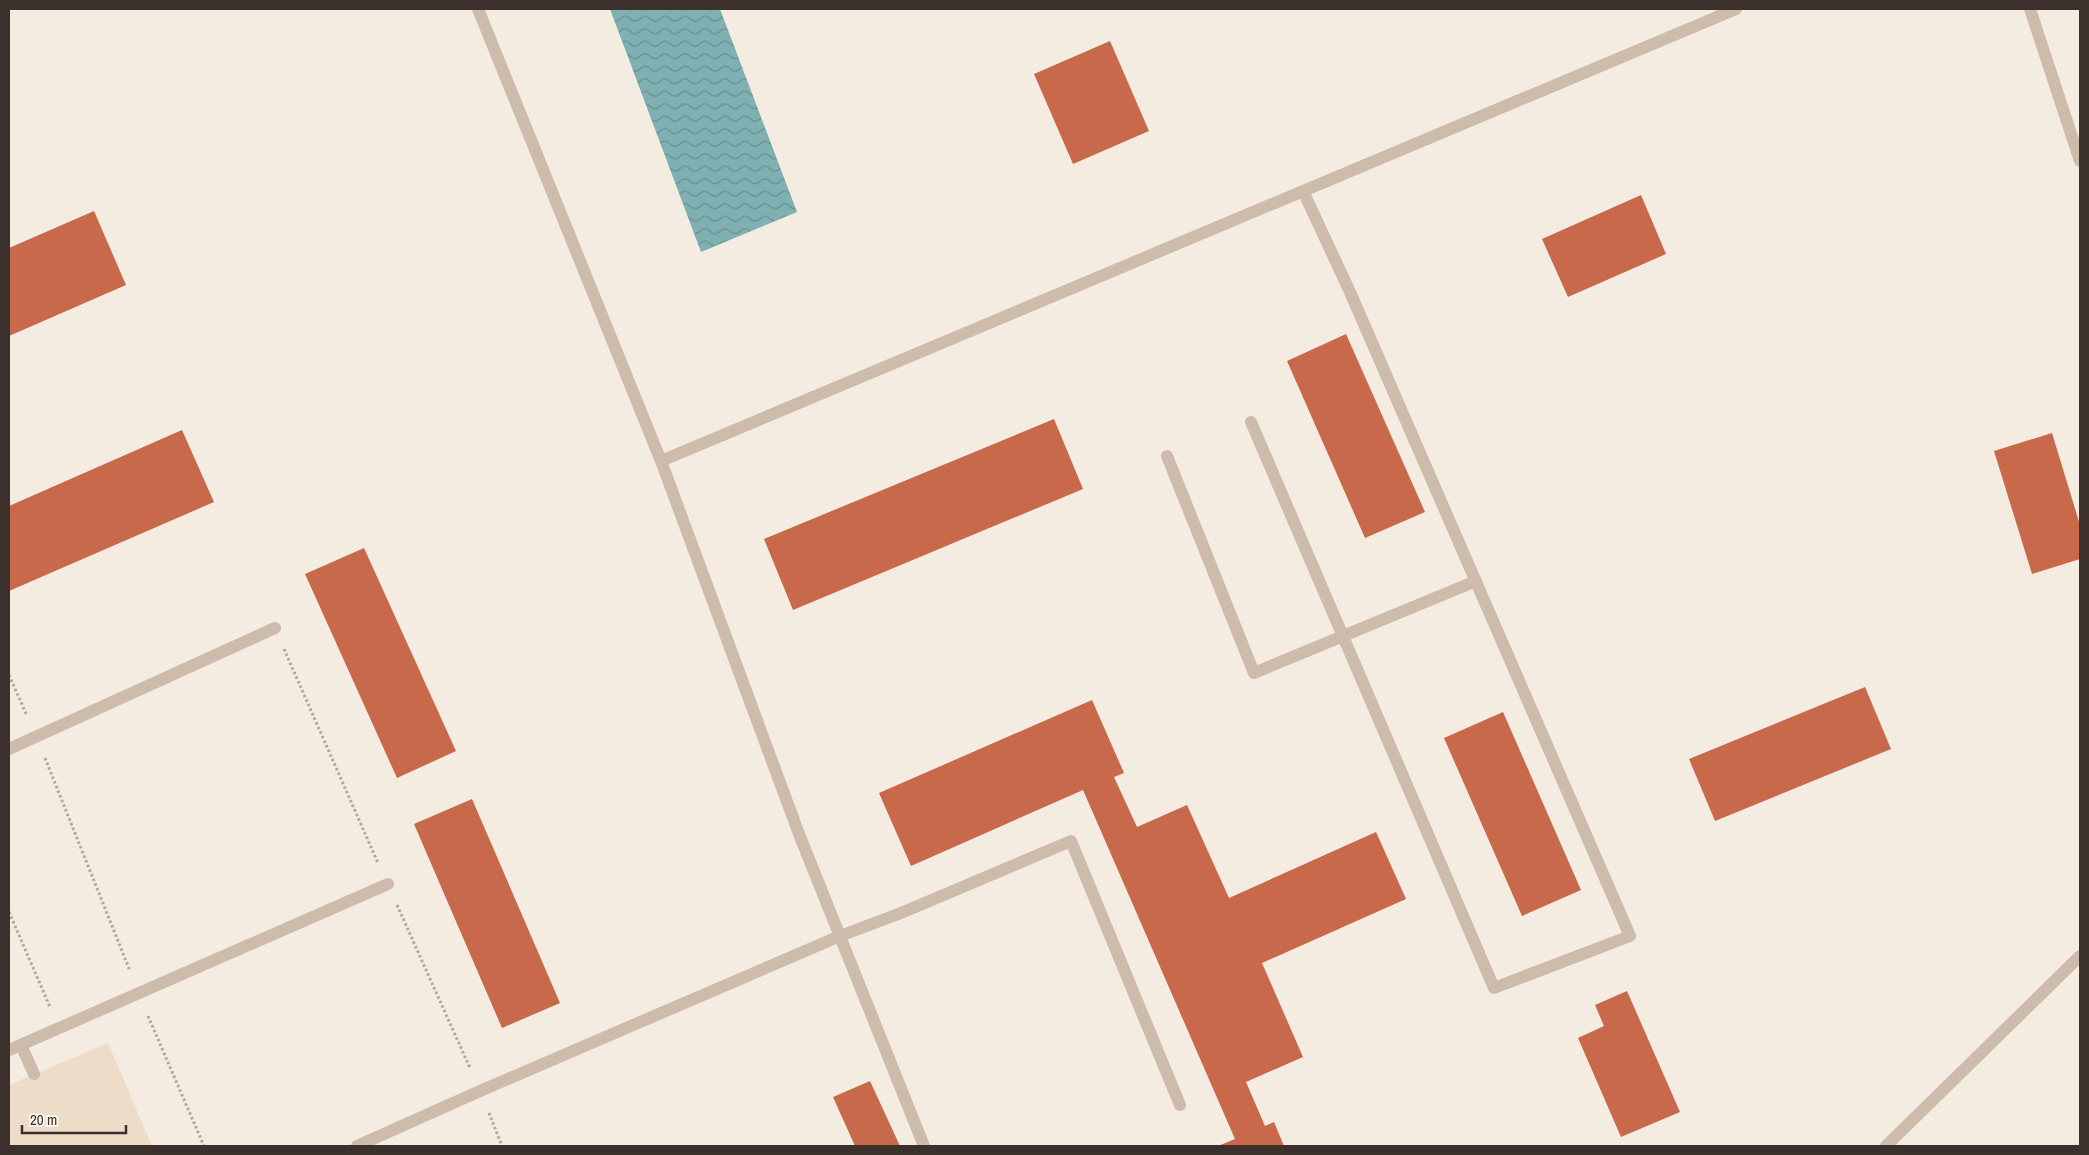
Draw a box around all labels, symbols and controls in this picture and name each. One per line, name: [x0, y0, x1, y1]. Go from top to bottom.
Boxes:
scale bar: [22, 1102, 126, 1134]
text: 20 m: [30, 1109, 57, 1130]

